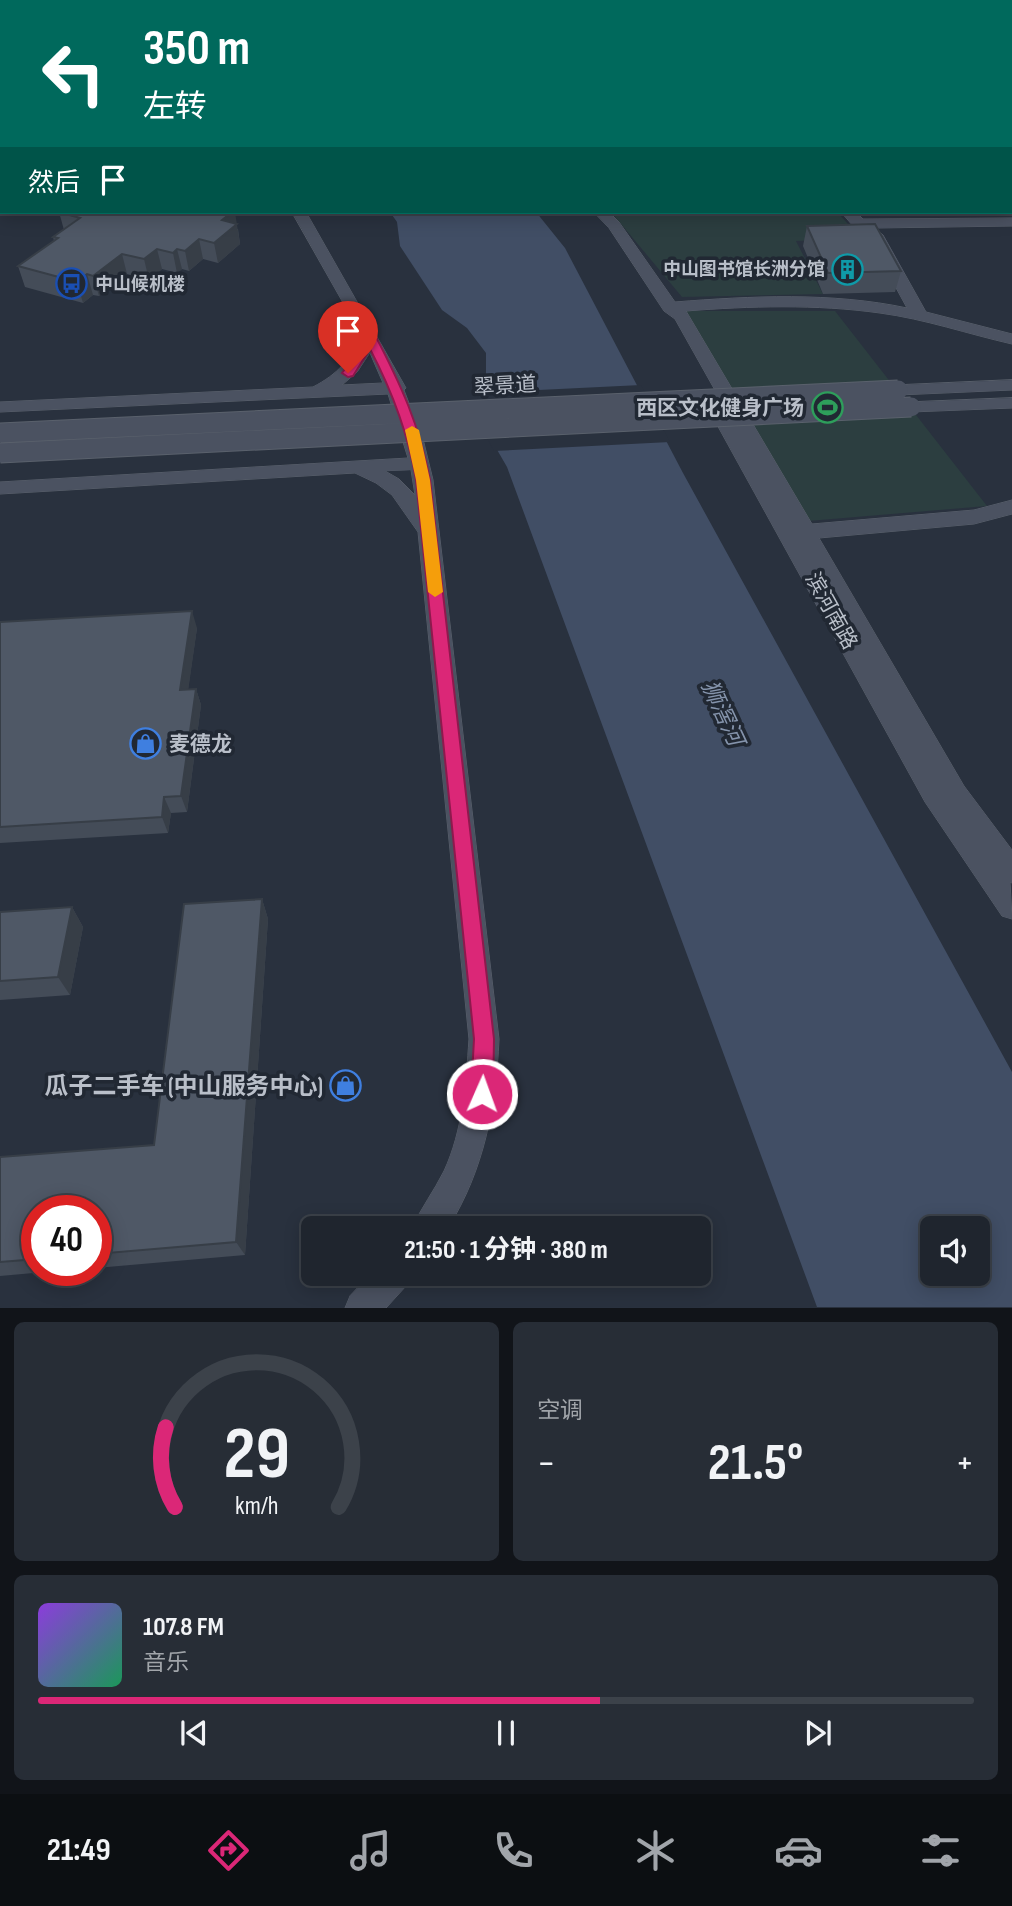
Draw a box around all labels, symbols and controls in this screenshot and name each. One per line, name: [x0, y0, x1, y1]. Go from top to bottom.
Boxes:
text: 350 m: [143, 20, 250, 79]
icon: left: [28, 28, 119, 119]
text: 左转: [143, 88, 207, 127]
icon: arrive: [94, 161, 132, 199]
text: 然后: [28, 168, 80, 199]
building icon: 中山图书馆长洲分馆: [831, 252, 865, 286]
place label: 中山图书馆长洲分馆: [663, 259, 825, 280]
bus stop icon: 中山候机楼: [55, 267, 89, 301]
place label: 中山候机楼: [95, 274, 185, 295]
pin: [318, 301, 378, 373]
icon: arrive: [329, 312, 367, 350]
street label: 翠景道: [473, 372, 537, 400]
sports icon: 西区文化健身广场: [810, 391, 844, 425]
place label: 西区文化健身广场: [636, 396, 804, 421]
street label: 滨河南路: [800, 568, 862, 654]
water label: 狮滘河: [695, 676, 751, 754]
shop icon: 麦德龙: [129, 727, 163, 761]
place label: 麦德龙: [169, 732, 232, 757]
position arrow: [445, 1057, 519, 1131]
shop icon: 瓜子二手车 (中山服务中心): [329, 1069, 363, 1103]
place label: 瓜子二手车 (中山服务中心): [44, 1072, 323, 1101]
speed limit sign: 40: [21, 1195, 112, 1286]
map controls: [920, 1216, 990, 1286]
button: sound: [920, 1216, 990, 1286]
text: 21:50 · 1 分钟 · 380 m: [404, 1235, 608, 1266]
text: 空调: [537, 1397, 583, 1425]
text: 29: [223, 1412, 290, 1500]
text: 21.5°: [708, 1432, 803, 1495]
text: −: [537, 1441, 556, 1486]
text: +: [955, 1441, 974, 1486]
text: km/h: [235, 1491, 278, 1522]
text: 107.8 FM: [143, 1612, 224, 1643]
text: 音乐: [143, 1649, 189, 1677]
icon: previous: [175, 1714, 213, 1752]
icon: pause: [487, 1714, 525, 1752]
icon: next: [799, 1714, 837, 1752]
icon: directions: [204, 1826, 253, 1875]
icon: music: [346, 1826, 395, 1875]
icon: phone: [489, 1826, 538, 1875]
icon: climate: [631, 1826, 680, 1875]
icon: car: [774, 1826, 823, 1875]
icon: filters: [916, 1826, 965, 1875]
text: 21:49: [47, 1831, 111, 1870]

